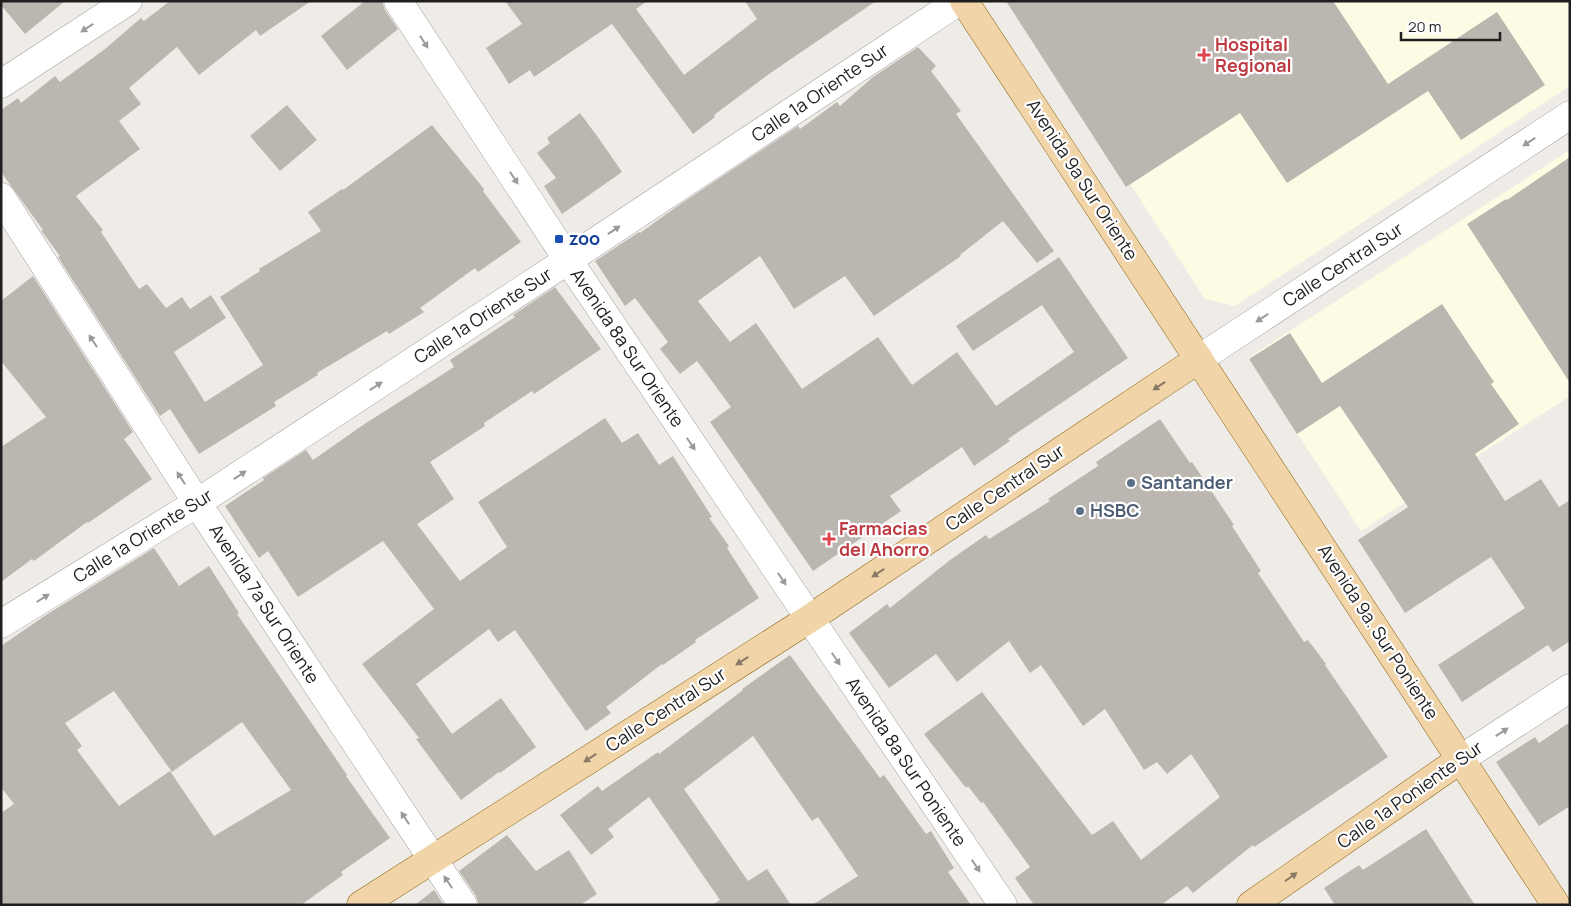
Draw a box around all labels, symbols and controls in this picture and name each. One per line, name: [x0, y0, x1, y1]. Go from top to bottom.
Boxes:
scale bar: [1401, 10, 1500, 42]
text: 20 m: [1408, 16, 1441, 37]
one-way arrow: [81, 23, 94, 33]
place label: Hospital Regional: [1215, 32, 1292, 77]
one-way arrow: [420, 35, 429, 49]
street label: Calle 1a Oriente Sur: [746, 37, 893, 147]
marker: Hospital Regional: [1197, 48, 1211, 62]
street label: Avenida 9a Sur Oriente: [1022, 94, 1144, 265]
one-way arrow: [1522, 137, 1536, 146]
one-way arrow: [509, 171, 519, 184]
street label: Calle Central Sur: [1278, 216, 1408, 312]
one-way arrow: [608, 225, 621, 235]
place label: zoo: [569, 226, 600, 250]
marker: zoo: [553, 233, 565, 245]
street label: Calle 1a Oriente Sur: [409, 261, 556, 369]
street label: Avenida 8a Sur Oriente: [566, 263, 690, 432]
one-way arrow: [1255, 313, 1269, 323]
one-way arrow: [89, 334, 98, 348]
one-way arrow: [369, 381, 383, 391]
one-way arrow: [1152, 381, 1166, 391]
one-way arrow: [686, 437, 696, 451]
street label: Calle Central Sur: [940, 438, 1069, 536]
one-way arrow: [233, 470, 247, 480]
place label: Santander: [1141, 470, 1233, 494]
one-way arrow: [176, 471, 186, 484]
marker: Santander: [1125, 477, 1137, 489]
street label: Calle 1a Oriente Sur: [68, 482, 217, 588]
place label: HSBC: [1090, 498, 1139, 522]
marker: HSBC: [1074, 505, 1086, 517]
place label: Farmacias del Ahorro: [839, 516, 929, 561]
street label: Avenida 7a Sur Oriente: [204, 519, 325, 688]
marker: Farmacias del Ahorro: [823, 533, 835, 545]
street label: Avenida 9a. Sur Poniente: [1313, 539, 1445, 724]
one-way arrow: [871, 568, 885, 578]
one-way arrow: [777, 572, 787, 586]
one-way arrow: [36, 594, 49, 603]
one-way arrow: [831, 652, 841, 666]
one-way arrow: [735, 657, 748, 666]
street label: Calle Central Sur: [601, 661, 731, 757]
street label: Avenida 8a Sur Poniente: [841, 672, 973, 851]
one-way arrow: [1495, 727, 1508, 737]
street label: Calle 1a Poniente Sur: [1332, 735, 1487, 854]
one-way arrow: [583, 753, 596, 763]
one-way arrow: [401, 811, 410, 825]
one-way arrow: [971, 859, 981, 873]
one-way arrow: [1284, 872, 1298, 882]
one-way arrow: [443, 875, 453, 888]

